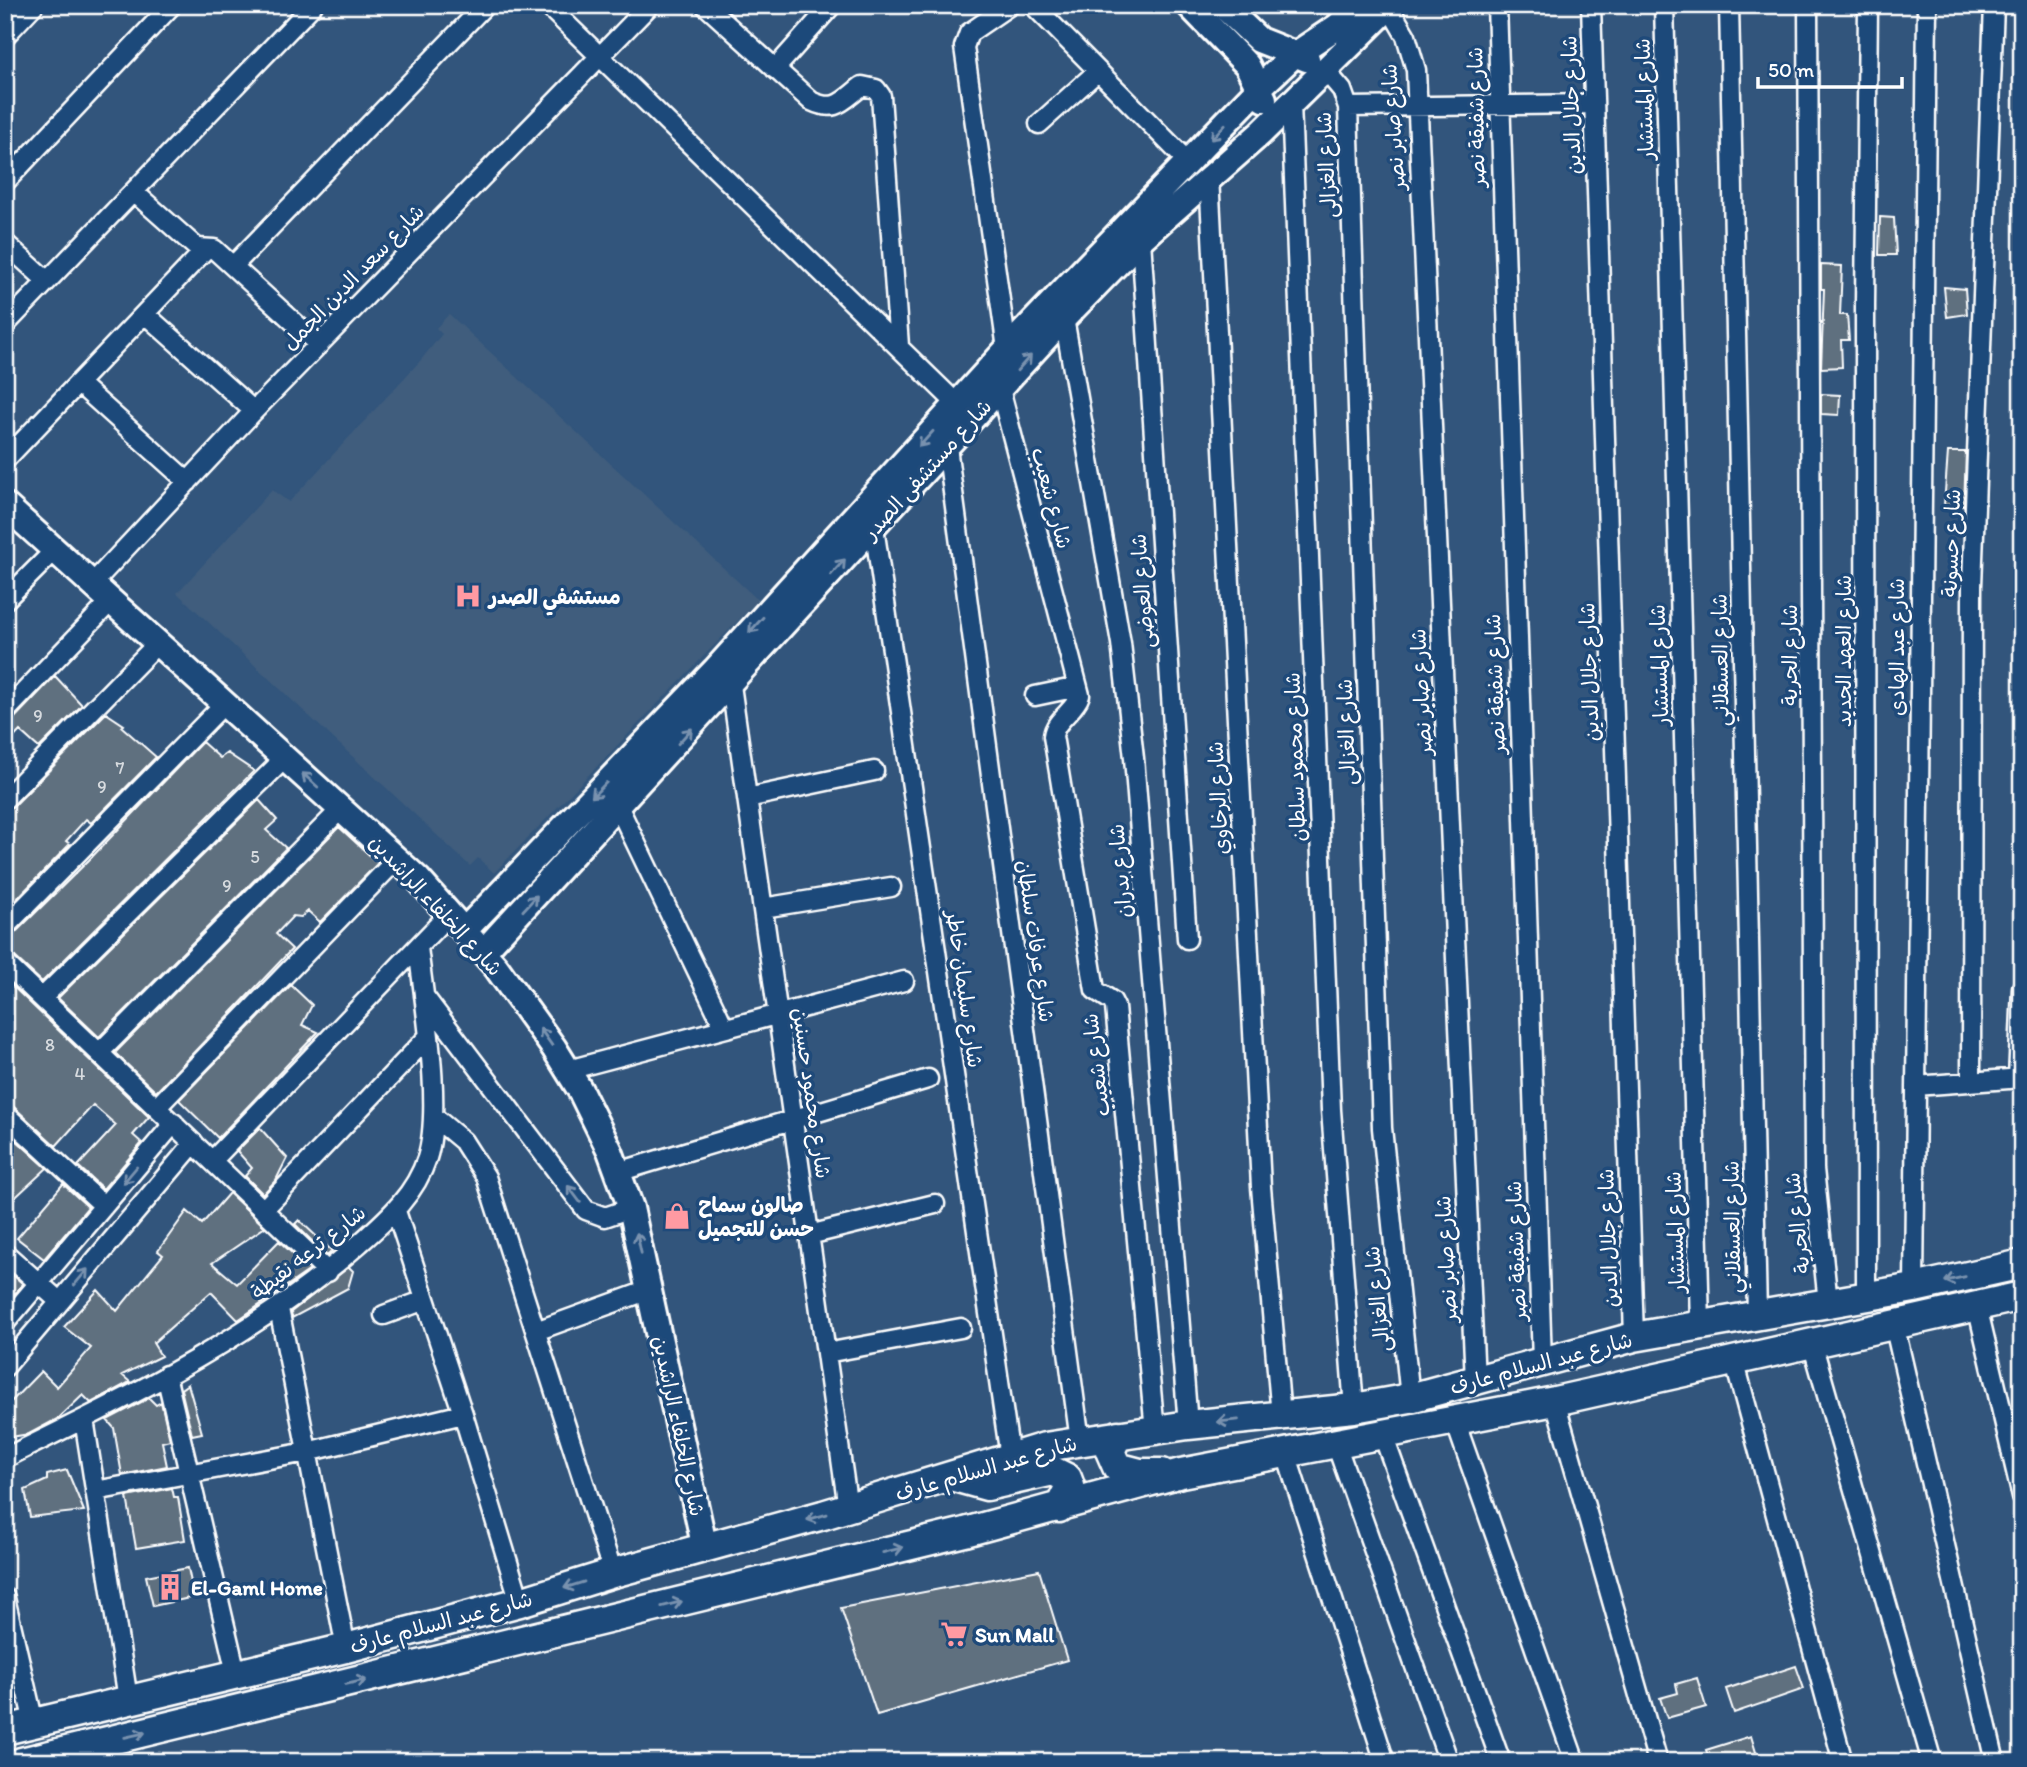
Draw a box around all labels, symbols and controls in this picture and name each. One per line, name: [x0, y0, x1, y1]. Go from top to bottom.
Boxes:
street label: شارع جلال الدين: [1556, 35, 1589, 175]
street label: شارع المستشار: [1629, 38, 1662, 162]
scale bar: [1758, 46, 1901, 90]
street label: شارع شفيقة نصر: [1462, 47, 1493, 189]
text: 50 m: [1768, 57, 1815, 82]
street label: شارع صابر نصر: [1376, 63, 1413, 193]
street label: شارع الغزالى: [1311, 111, 1344, 219]
one-way arrow: [1209, 123, 1226, 140]
street label: شارع سعد الدين الجمل: [277, 199, 431, 357]
one-way arrow: [1016, 354, 1032, 372]
street label: شارع مستشفى الصدر: [856, 394, 999, 548]
one-way arrow: [918, 429, 934, 447]
street label: شارع شعيب: [1024, 445, 1077, 552]
street label: شارع حسونة: [1937, 489, 1968, 597]
street label: شارع العوضى: [1126, 533, 1161, 649]
one-way arrow: [829, 559, 846, 576]
street label: شارع العهد الجديد: [1831, 575, 1859, 727]
street label: شارع عبد الهادى: [1884, 578, 1912, 716]
hospital icon: مستشفي الصدر: [453, 581, 483, 611]
place label: مستشفي الصدر: [487, 584, 621, 616]
street label: شارع العسقلاني: [1706, 593, 1741, 727]
street label: شارع جلال الدين: [1574, 602, 1607, 742]
street label: شارع المستشار: [1644, 604, 1677, 728]
street label: شارع الحرية: [1777, 604, 1805, 706]
street label: شارع شفيقة نصر: [1480, 613, 1513, 757]
one-way arrow: [748, 616, 764, 634]
street label: شارع صابر نصر: [1405, 628, 1440, 758]
street label: شارع محمود سلطان: [1280, 672, 1313, 842]
street label: شارع الغزالى: [1332, 678, 1363, 786]
house number: 9: [33, 705, 43, 727]
one-way arrow: [676, 728, 693, 745]
street label: شارع الرخاوي: [1203, 741, 1236, 855]
house number: 7: [116, 757, 125, 779]
one-way arrow: [301, 772, 319, 788]
house number: 9: [97, 776, 107, 798]
one-way arrow: [591, 781, 608, 798]
street label: شارع بدران: [1103, 823, 1140, 919]
street label: شارع الخلفاء الراشدين: [362, 829, 508, 983]
house number: 5: [250, 846, 260, 868]
street label: شارع عرفات سلطان: [1009, 858, 1060, 1024]
house number: 9: [222, 875, 232, 897]
one-way arrow: [522, 894, 538, 912]
street label: شارع سليمان خاطر: [938, 907, 988, 1070]
street label: شارع محمود حسنين: [785, 1006, 836, 1180]
street label: شارع شعيب: [1077, 1012, 1118, 1118]
one-way arrow: [539, 1028, 553, 1047]
house number: 8: [45, 1034, 55, 1056]
house number: 4: [75, 1063, 86, 1085]
street label: شارع العسقلاني: [1718, 1160, 1753, 1294]
one-way arrow: [122, 1166, 138, 1184]
street label: شارع جلال الدين: [1593, 1168, 1626, 1308]
street label: شارع المستشار: [1660, 1171, 1693, 1295]
street label: شارع الحرية: [1779, 1171, 1818, 1275]
street label: شارع شفيقة نصر: [1501, 1180, 1534, 1324]
one-way arrow: [567, 1185, 581, 1204]
place label: صالون سماح حسن للتجميل: [698, 1192, 814, 1242]
street label: شارع صابر نصر: [1430, 1195, 1465, 1325]
street label: شارع ترعه نقيطة: [246, 1199, 372, 1307]
shop icon: صالون سماح حسن للتجميل: [662, 1201, 692, 1231]
one-way arrow: [631, 1232, 645, 1255]
street label: شارع الغزالى: [1359, 1244, 1398, 1353]
one-way arrow: [73, 1268, 89, 1286]
one-way arrow: [1944, 1273, 1967, 1286]
street label: شارع عبد السلام عارف: [1447, 1327, 1636, 1403]
street label: شارع الخلفاء الراشدين: [645, 1333, 710, 1519]
one-way arrow: [1217, 1415, 1240, 1428]
street label: شارع عبد السلام عارف: [892, 1430, 1081, 1510]
one-way arrow: [806, 1511, 829, 1524]
one-way arrow: [881, 1542, 904, 1556]
building icon: El-Gaml Home: [155, 1572, 185, 1602]
place label: El-Gaml Home: [191, 1575, 323, 1600]
one-way arrow: [564, 1579, 586, 1592]
street label: شارع عبد السلام عارف: [347, 1586, 536, 1662]
one-way arrow: [660, 1597, 683, 1610]
supermarket icon: Sun Mall: [939, 1619, 969, 1649]
place label: Sun Mall: [975, 1622, 1055, 1647]
one-way arrow: [344, 1675, 367, 1689]
one-way arrow: [123, 1728, 146, 1741]

